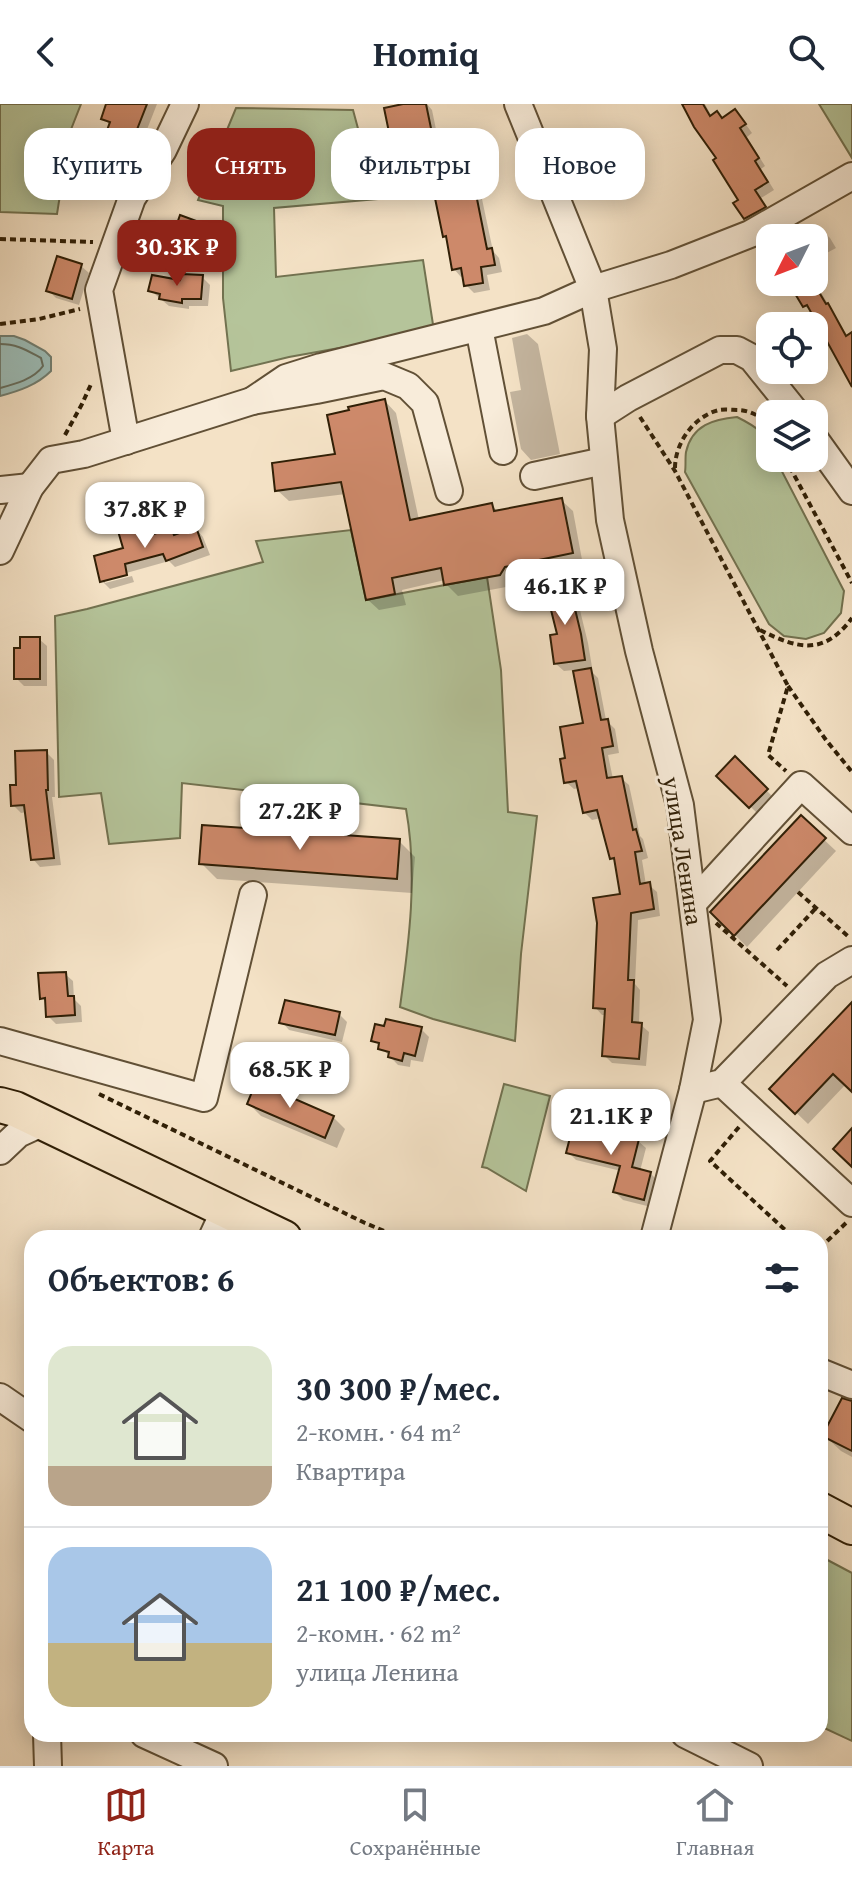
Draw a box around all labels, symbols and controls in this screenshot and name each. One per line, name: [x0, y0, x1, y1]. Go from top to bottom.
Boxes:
text: Homiq: [373, 26, 479, 79]
icon: back: [24, 30, 68, 74]
icon: search: [784, 30, 828, 74]
chip: Купить: [24, 128, 171, 200]
chip: Снять: [187, 128, 315, 200]
chip: Фильтры: [331, 128, 499, 200]
chip: Новое: [515, 128, 645, 200]
pin: 30.3K ₽: [103, 220, 251, 288]
north arrow: [756, 224, 828, 296]
map controls: [756, 224, 828, 472]
text: 30.3K ₽: [135, 226, 219, 265]
button: locate: [756, 312, 828, 384]
button: layers: [756, 400, 828, 472]
pin: 37.8K ₽: [71, 482, 219, 550]
text: 37.8K ₽: [103, 488, 187, 527]
pin: 46.1K ₽: [491, 559, 639, 627]
text: 46.1K ₽: [523, 565, 607, 604]
street label: улица Ленина: [654, 773, 713, 928]
pin: 27.2K ₽: [226, 784, 374, 852]
text: 27.2K ₽: [258, 790, 342, 829]
pin: 68.5K ₽: [216, 1042, 364, 1110]
text: 68.5K ₽: [248, 1048, 332, 1087]
pin: 21.1K ₽: [537, 1089, 685, 1157]
text: 21.1K ₽: [569, 1095, 653, 1134]
text: Объектов: 6: [48, 1254, 234, 1303]
icon: filters: [760, 1256, 804, 1300]
text: 30 300 ₽/мес.: [296, 1363, 501, 1412]
icon: home: [112, 1378, 208, 1474]
text: 2-комн. · 64 m²: [296, 1412, 461, 1451]
text: Квартира: [296, 1451, 405, 1490]
text: 21 100 ₽/мес.: [296, 1564, 501, 1613]
icon: home: [112, 1579, 208, 1675]
text: 2-комн. · 62 m²: [296, 1613, 461, 1652]
text: улица Ленина: [296, 1652, 459, 1691]
tab: Карта: [98, 1783, 155, 1863]
tab: Сохранённые: [350, 1783, 481, 1863]
tab: Главная: [676, 1783, 754, 1863]

